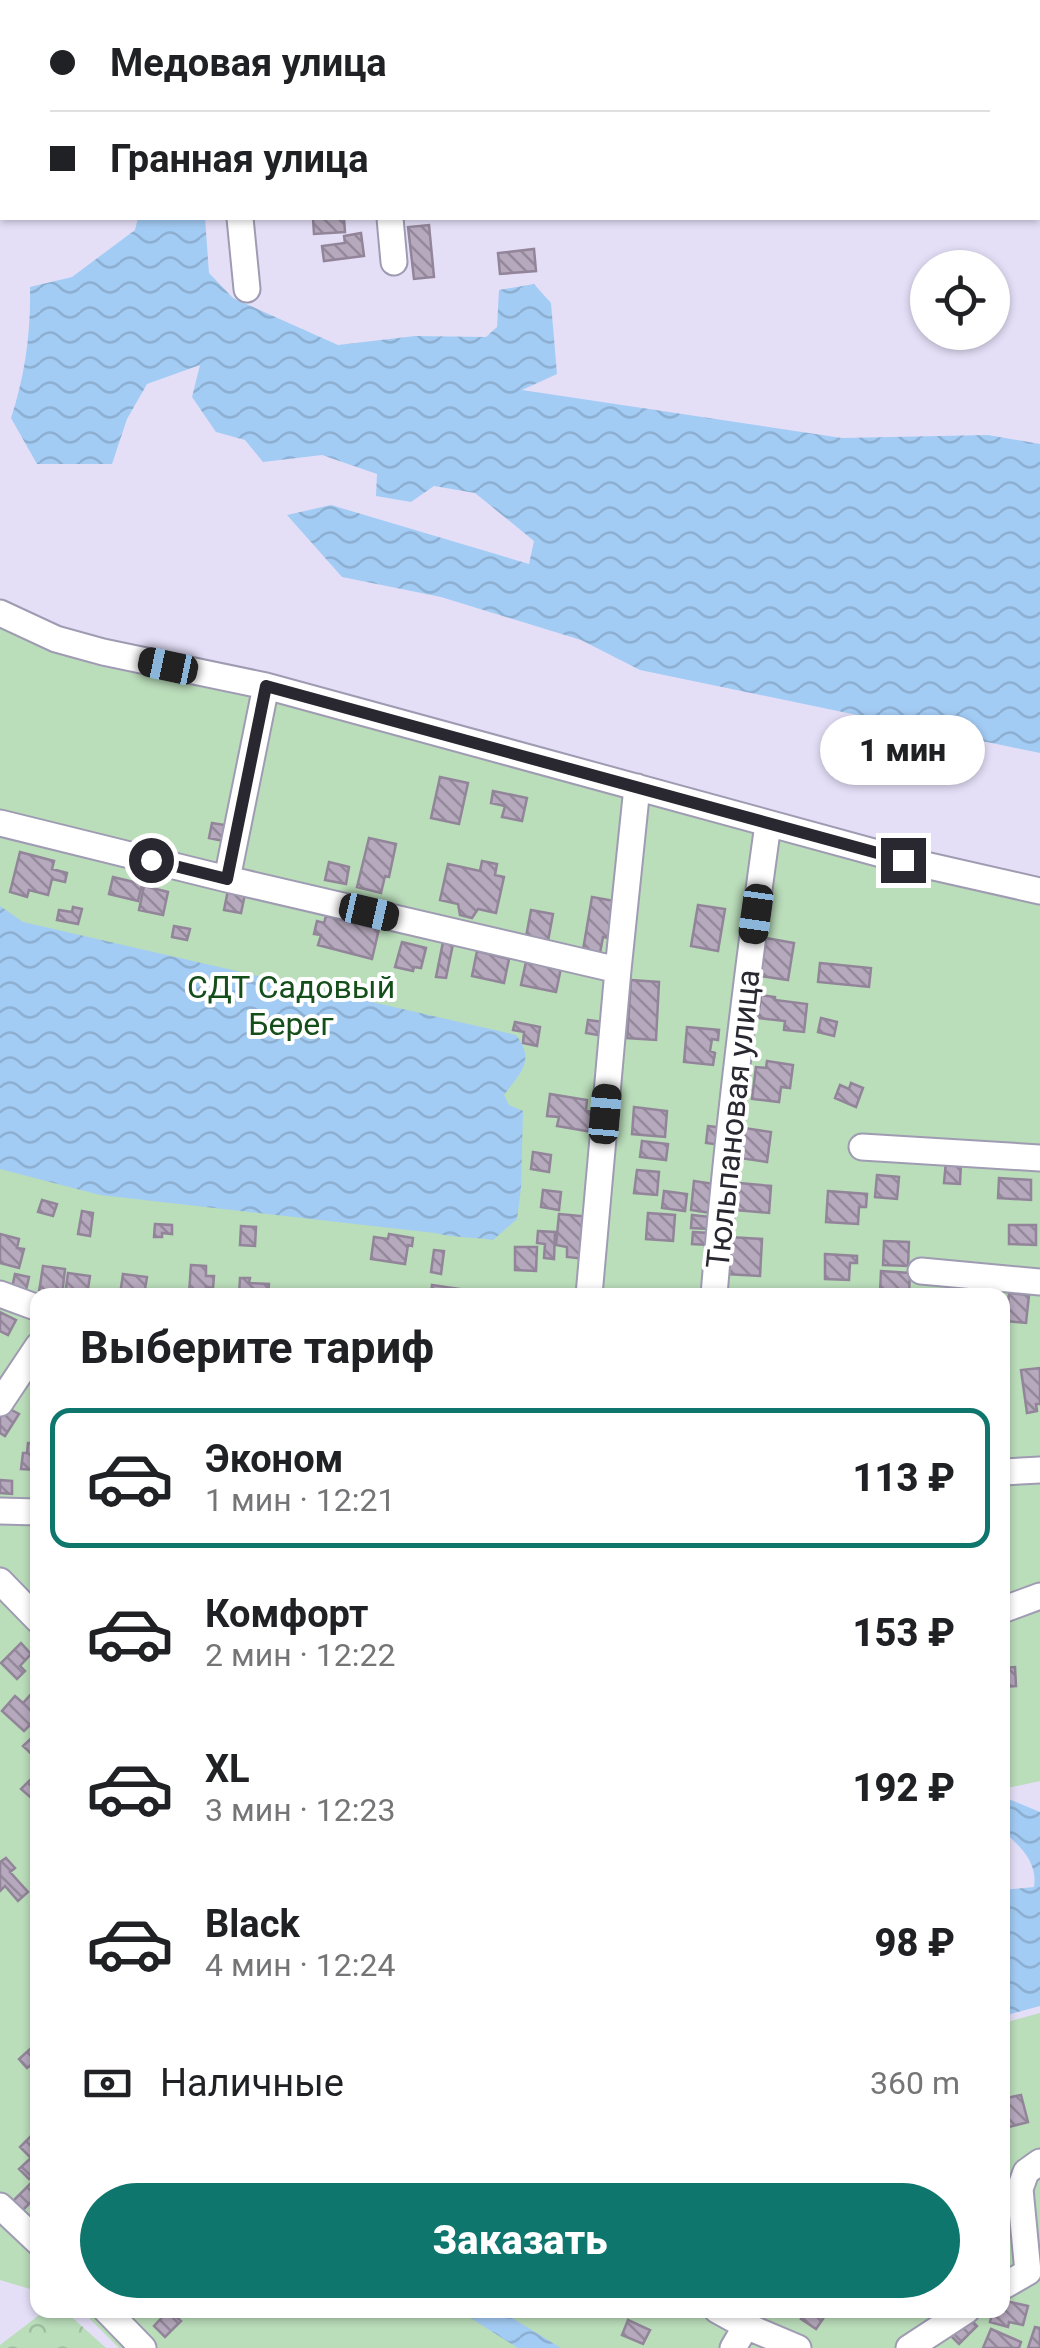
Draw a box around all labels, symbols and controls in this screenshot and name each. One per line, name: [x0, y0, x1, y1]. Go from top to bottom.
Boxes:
text: Медовая улица: [110, 41, 387, 85]
text: Гранная улица: [110, 137, 368, 181]
map controls: [910, 250, 1010, 350]
button: locate: [910, 250, 1010, 350]
car: [136, 645, 200, 687]
callout: 1 мин: [820, 715, 986, 785]
text: 1 мин: [859, 731, 946, 769]
route start: [129, 838, 174, 883]
route end: [881, 838, 926, 883]
car: [737, 882, 775, 946]
car: [336, 891, 402, 933]
street label: Тюльпановая улица: [698, 967, 768, 1271]
park label: СДТ Садовый Берег: [187, 968, 395, 1043]
car: [587, 1083, 623, 1145]
text: Выберите тариф: [80, 1321, 434, 1374]
icon: car: [85, 1433, 175, 1523]
text: Эконом: [205, 1437, 343, 1481]
text: 113 ₽: [853, 1456, 955, 1500]
text: 1 мин · 12:21: [205, 1481, 396, 1519]
icon: car: [85, 1588, 175, 1678]
text: Комфорт: [205, 1592, 368, 1636]
text: 153 ₽: [853, 1611, 955, 1655]
text: 2 мин · 12:22: [205, 1636, 396, 1674]
icon: car: [85, 1743, 175, 1833]
text: XL: [205, 1747, 250, 1791]
text: 192 ₽: [853, 1766, 955, 1810]
text: 3 мин · 12:23: [205, 1791, 396, 1829]
icon: car: [85, 1898, 175, 1988]
text: Black: [205, 1902, 300, 1946]
text: 98 ₽: [875, 1921, 955, 1965]
text: 4 мин · 12:24: [205, 1946, 396, 1984]
icon: cash: [80, 2056, 135, 2111]
text: Наличные: [160, 2061, 344, 2105]
text: 360 m: [870, 2064, 960, 2102]
button: Заказать: [80, 2183, 960, 2298]

